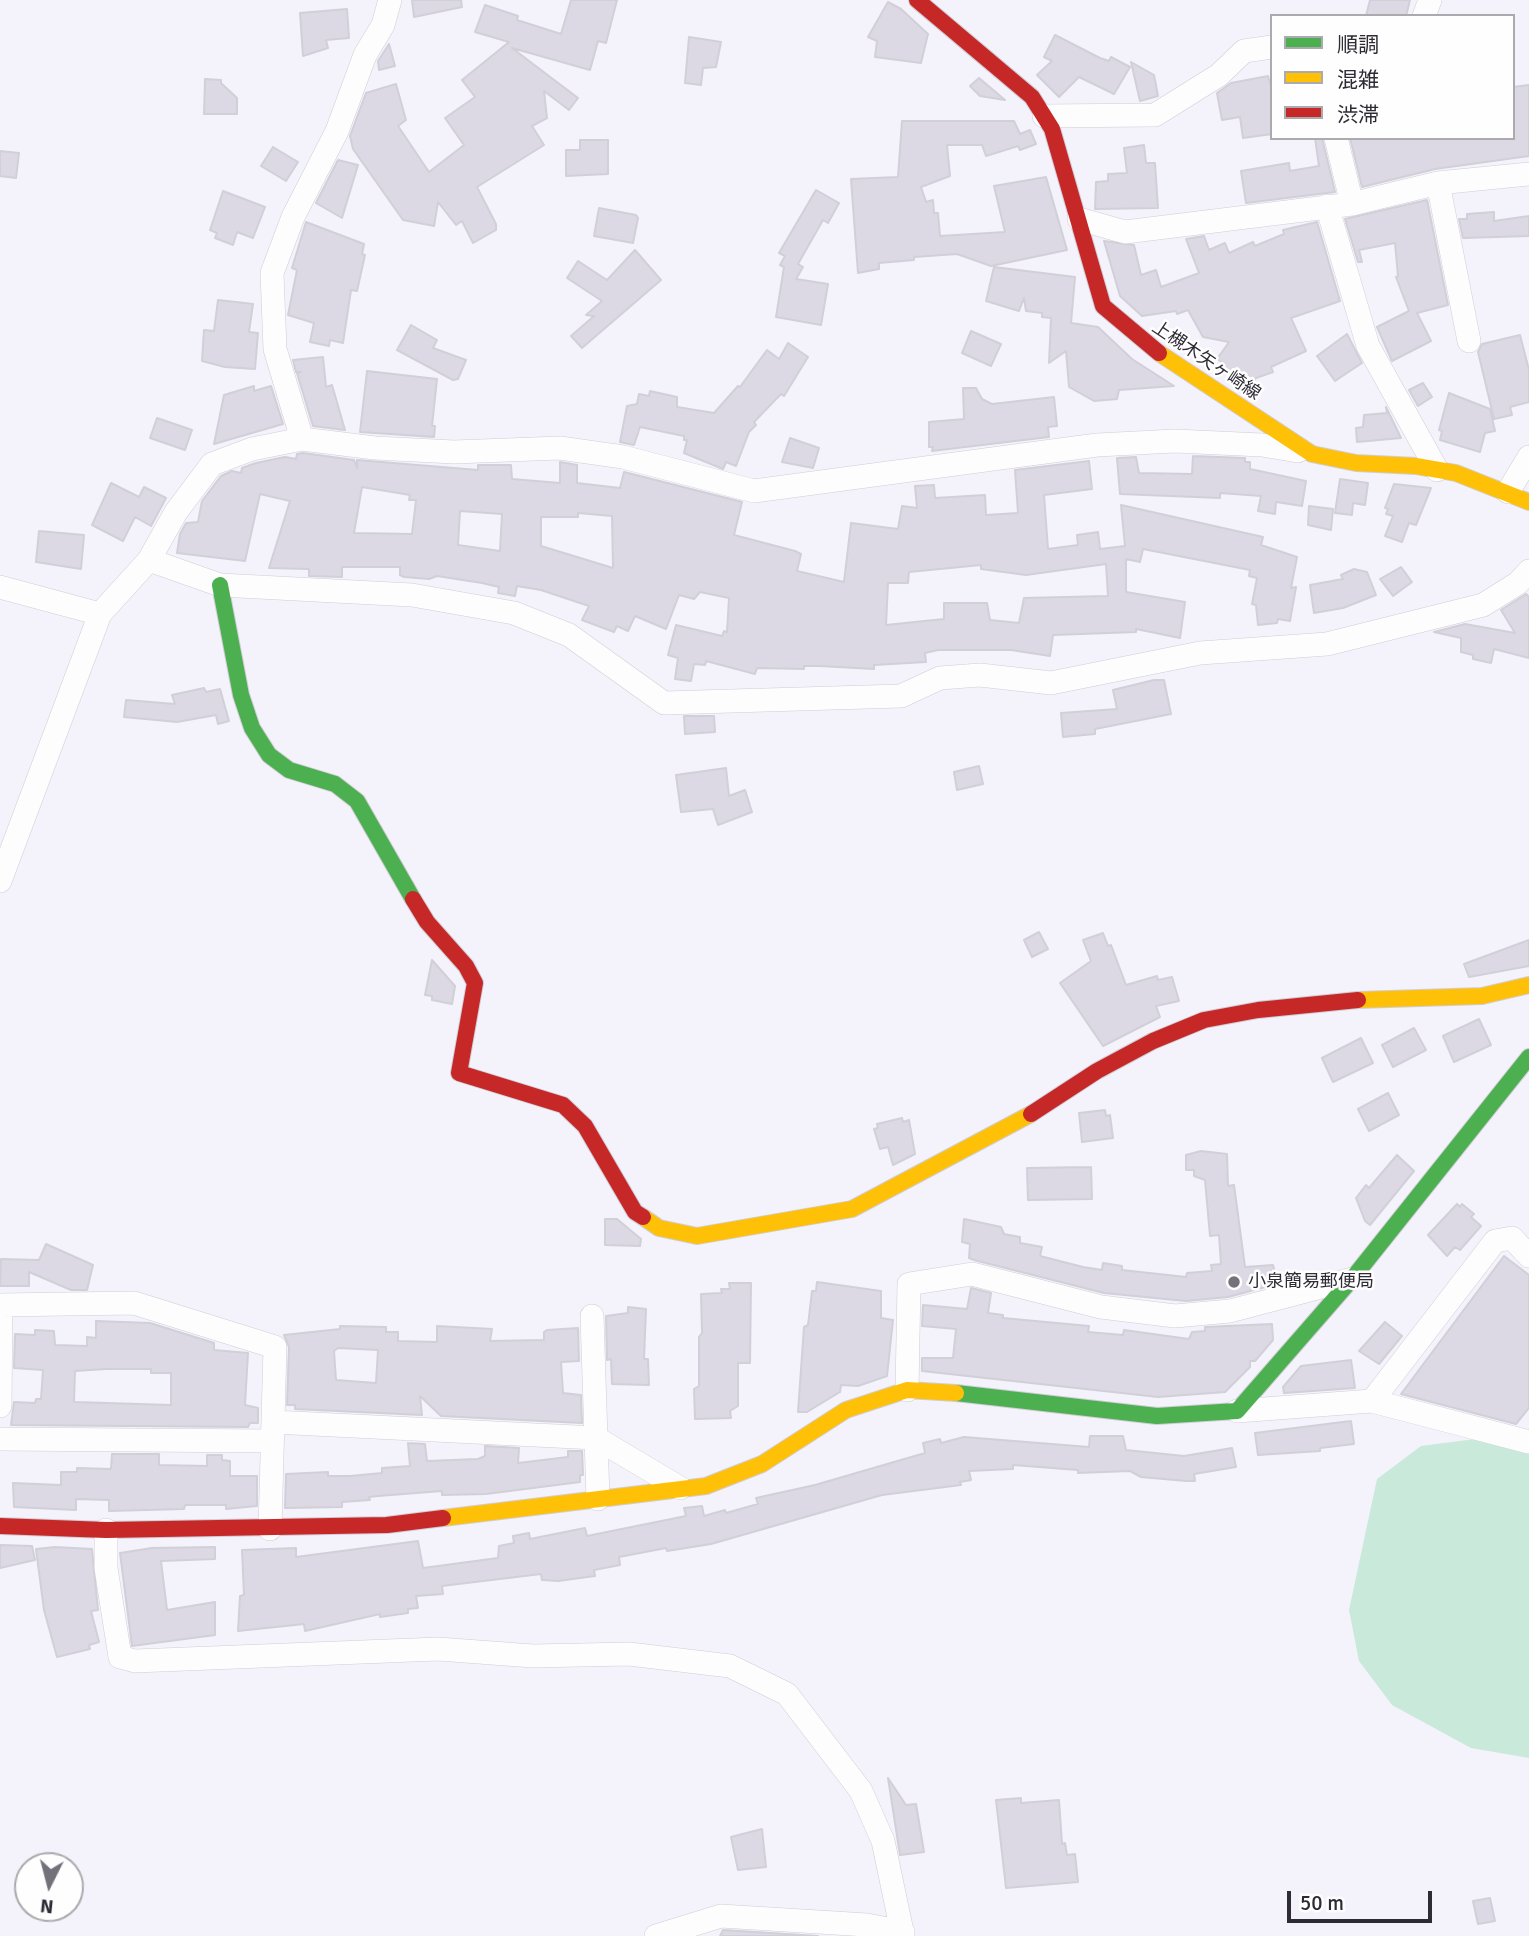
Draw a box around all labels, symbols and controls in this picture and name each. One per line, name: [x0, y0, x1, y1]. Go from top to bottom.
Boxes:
legend: [1270, 14, 1515, 140]
text: 順調: [1337, 32, 1379, 58]
text: 混雑: [1337, 67, 1379, 93]
text: 渋滞: [1337, 102, 1379, 128]
street label: 上槻木矢ヶ崎線: [1148, 317, 1264, 405]
place label: 小泉簡易郵便局: [1248, 1271, 1374, 1293]
marker: 小泉簡易郵便局: [1226, 1274, 1242, 1290]
north arrow: [14, 1852, 84, 1922]
scale bar: [1291, 1876, 1436, 1920]
text: 50 m: [1300, 1890, 1344, 1916]
text: N: [39, 1893, 55, 1919]

